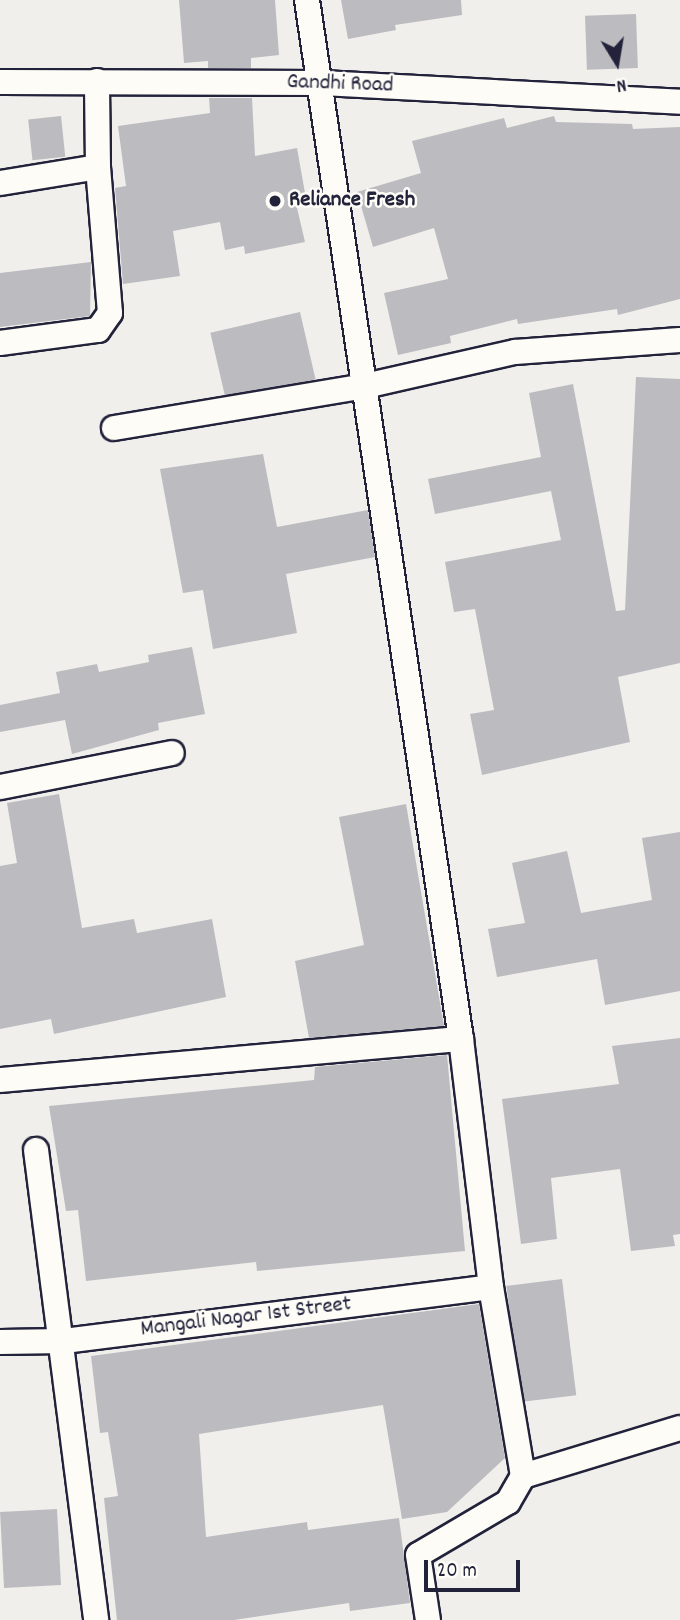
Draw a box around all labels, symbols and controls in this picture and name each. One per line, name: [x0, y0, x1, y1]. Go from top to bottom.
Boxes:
north arrow: [582, 28, 652, 98]
street label: Gandhi Road: [286, 69, 394, 101]
text: N: [614, 70, 628, 98]
place label: Reliance Fresh: [289, 187, 415, 215]
marker: Reliance Fresh: [267, 193, 283, 209]
street label: Mangali Nagar 1st Street: [139, 1291, 353, 1345]
scale bar: [428, 1546, 524, 1590]
text: 20 m: [437, 1557, 477, 1587]

